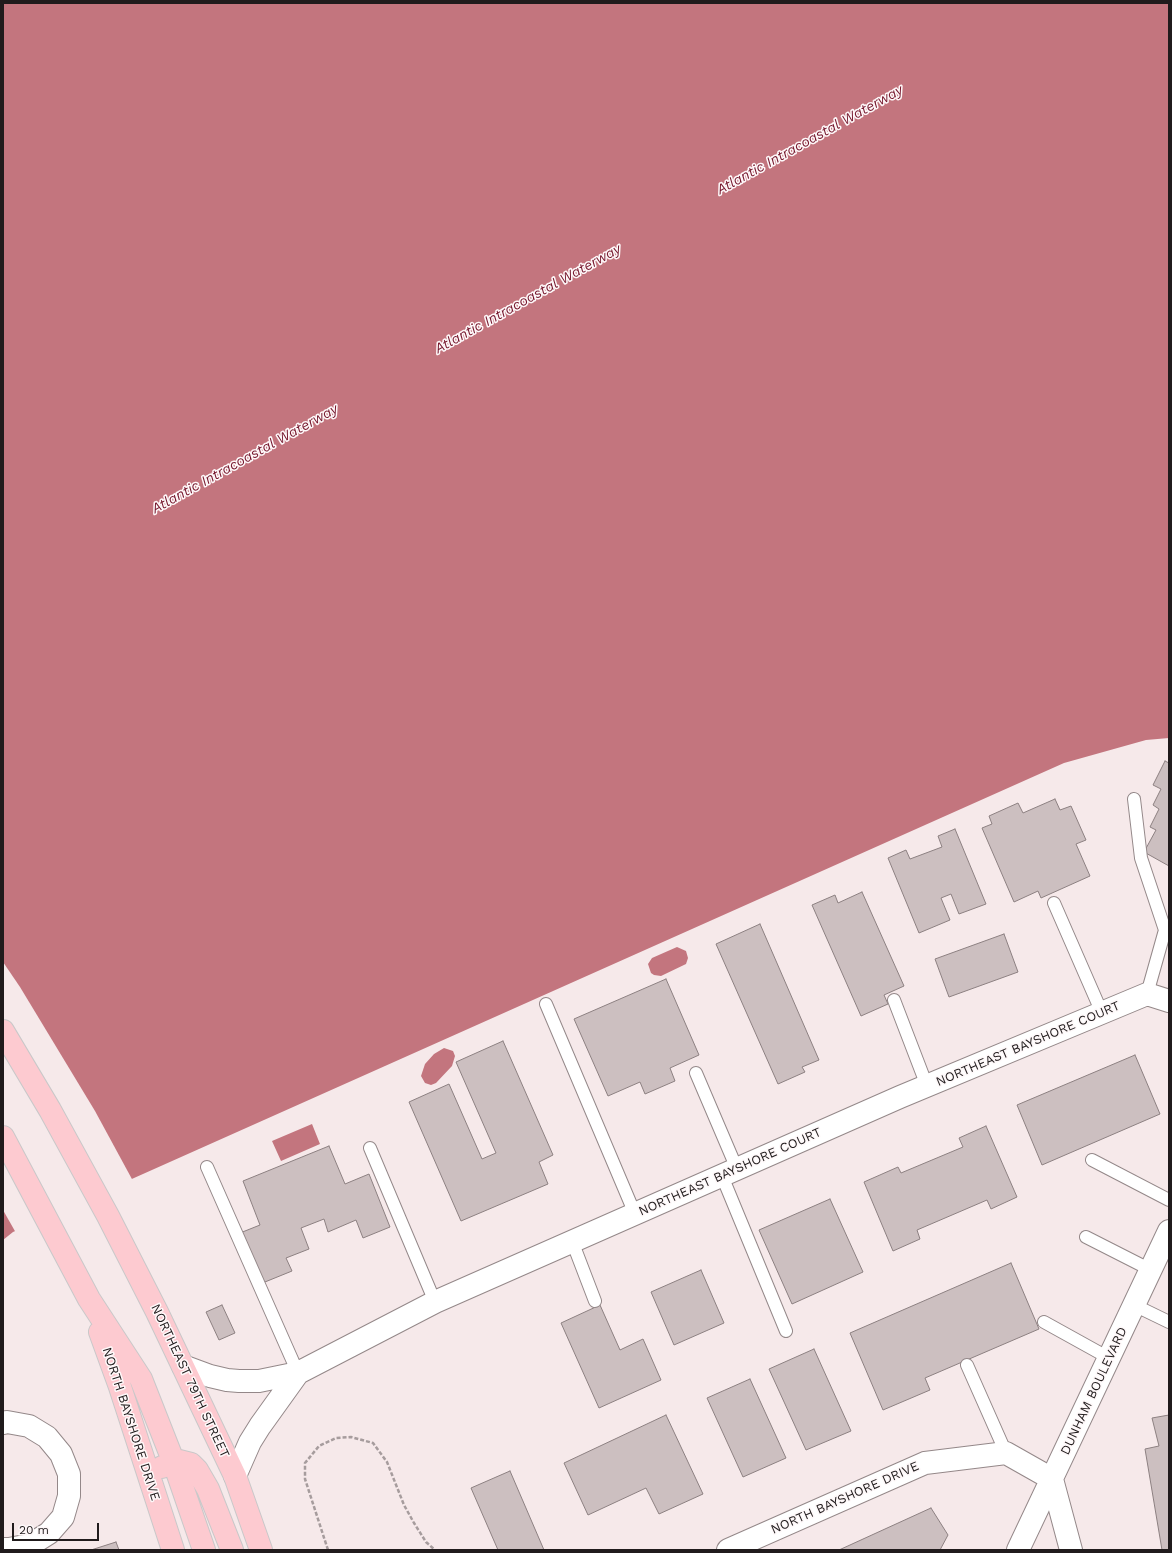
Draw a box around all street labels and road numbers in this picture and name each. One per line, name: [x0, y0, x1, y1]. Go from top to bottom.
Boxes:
street label: NORTHEAST BAYSHORE COURT: [934, 998, 1122, 1090]
street label: NORTHEAST BAYSHORE COURT: [636, 1125, 824, 1219]
street label: NORTHEAST 79TH STREET: [147, 1302, 233, 1460]
street label: DUNHAM BOULEVARD: [1057, 1324, 1131, 1458]
street label: NORTH BAYSHORE DRIVE: [99, 1345, 163, 1503]
street label: NORTH BAYSHORE DRIVE: [769, 1458, 921, 1538]

